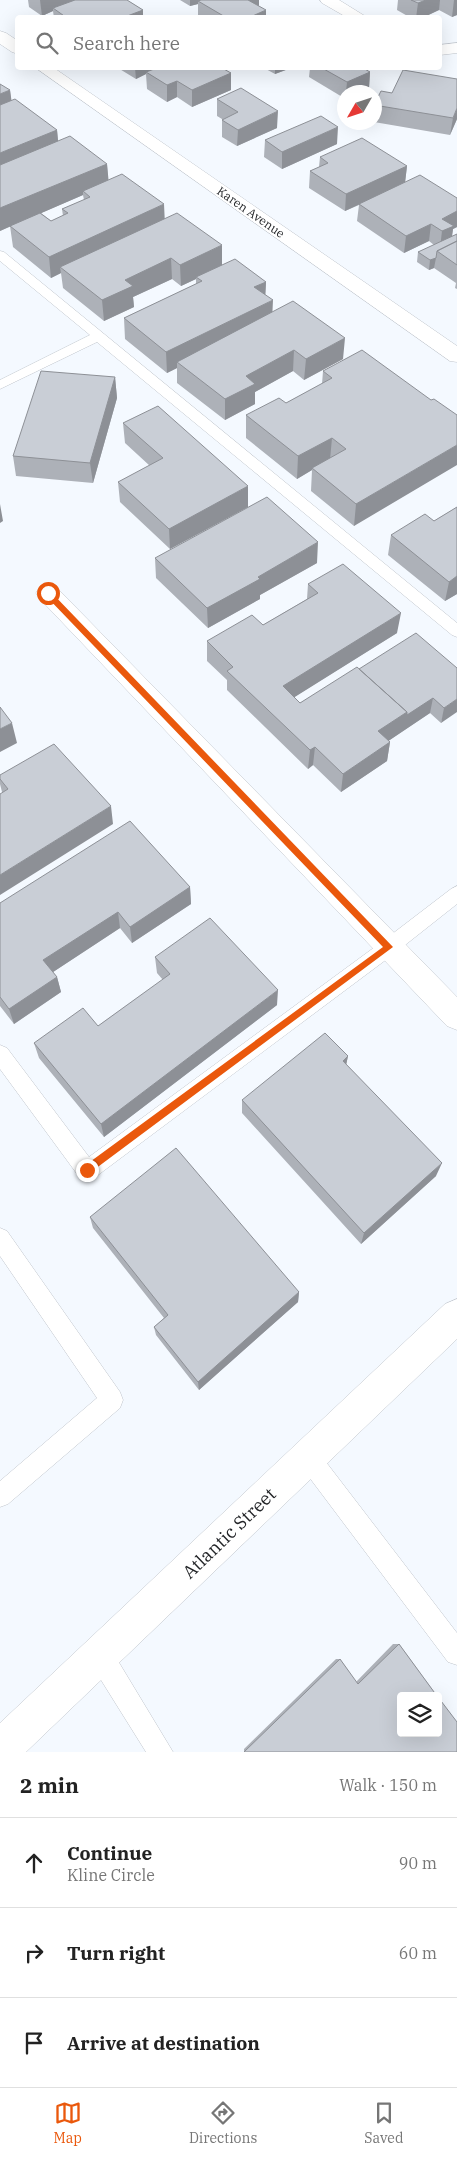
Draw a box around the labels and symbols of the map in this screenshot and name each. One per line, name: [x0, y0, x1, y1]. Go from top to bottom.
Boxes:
north arrow: [337, 85, 382, 130]
street label: Karen Avenue: [214, 183, 288, 241]
route start: [37, 582, 60, 605]
route end: [76, 1159, 99, 1182]
street label: Atlantic Street: [177, 1483, 281, 1583]

